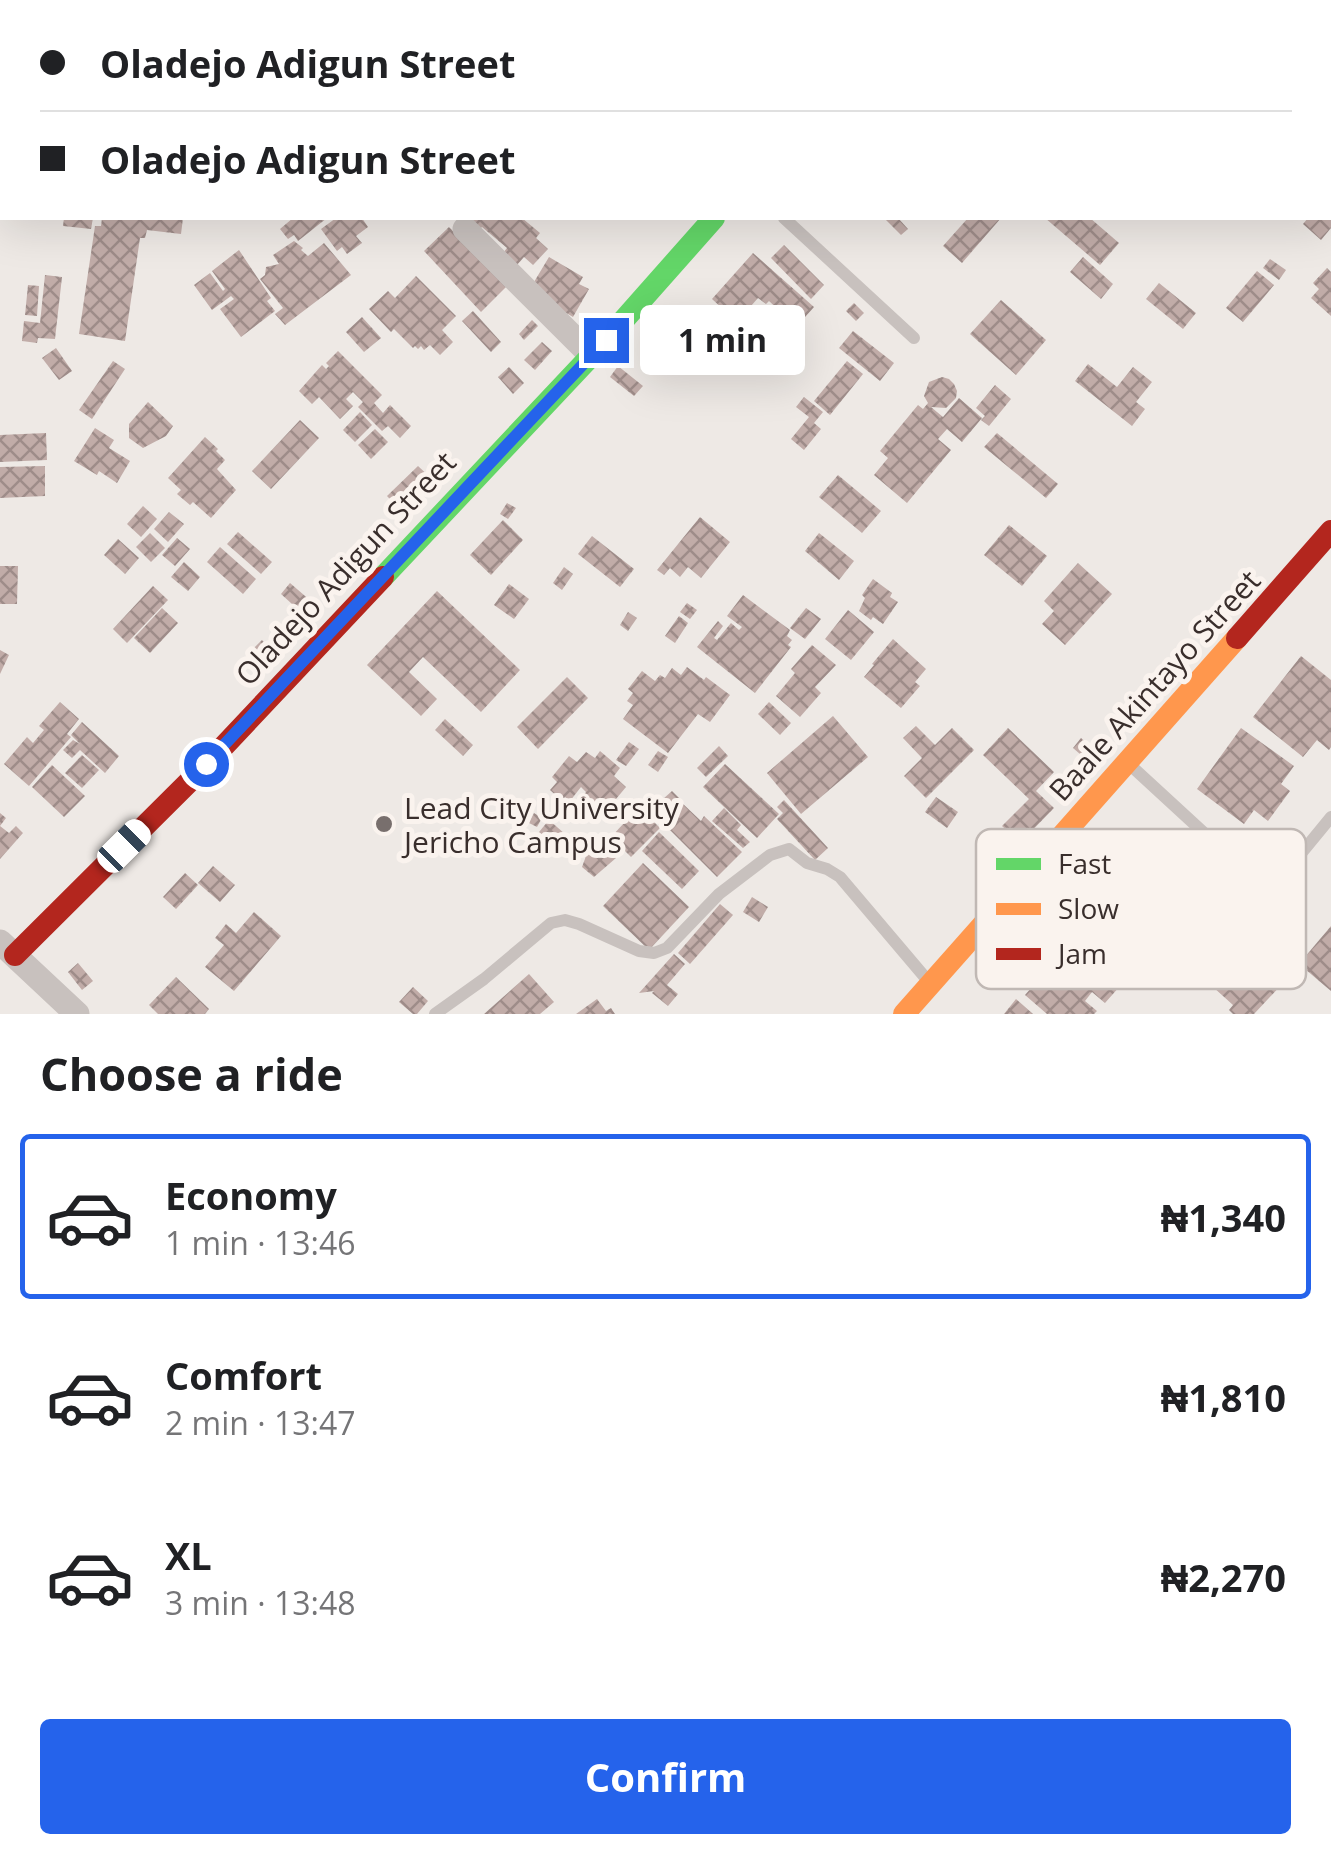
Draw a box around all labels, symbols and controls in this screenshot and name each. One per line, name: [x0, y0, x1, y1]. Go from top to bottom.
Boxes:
text: Oladejo Adigun Street: [100, 37, 516, 89]
text: Oladejo Adigun Street: [100, 133, 516, 185]
callout: 1 min: [641, 305, 806, 375]
route end: [584, 318, 629, 363]
text: 1 min: [678, 318, 767, 361]
street label: Oladejo Adigun Street: [226, 442, 464, 694]
street label: Baale Akintayo Street: [1039, 561, 1269, 809]
route start: [184, 742, 229, 787]
place label: Lead City University Jericho Campus: [401, 787, 680, 862]
marker: Lead City University Jericho Campus: [373, 813, 395, 835]
car: [92, 814, 156, 878]
legend: [976, 829, 1306, 989]
text: Fast: [1058, 844, 1111, 882]
text: Slow: [1058, 889, 1119, 927]
text: Jam: [1055, 934, 1107, 972]
text: Choose a ride: [40, 1043, 343, 1104]
text: Economy: [165, 1169, 337, 1221]
icon: car: [45, 1172, 135, 1262]
text: ₦1,340: [1161, 1191, 1286, 1243]
text: 1 min · 13:46: [165, 1221, 356, 1264]
text: Comfort: [165, 1349, 322, 1401]
icon: car: [45, 1352, 135, 1442]
text: ₦1,810: [1161, 1371, 1286, 1423]
text: 2 min · 13:47: [165, 1401, 356, 1444]
text: XL: [165, 1529, 212, 1581]
icon: car: [45, 1532, 135, 1622]
text: ₦2,270: [1161, 1551, 1286, 1603]
text: 3 min · 13:48: [165, 1581, 356, 1624]
button: Confirm: [40, 1719, 1291, 1834]

